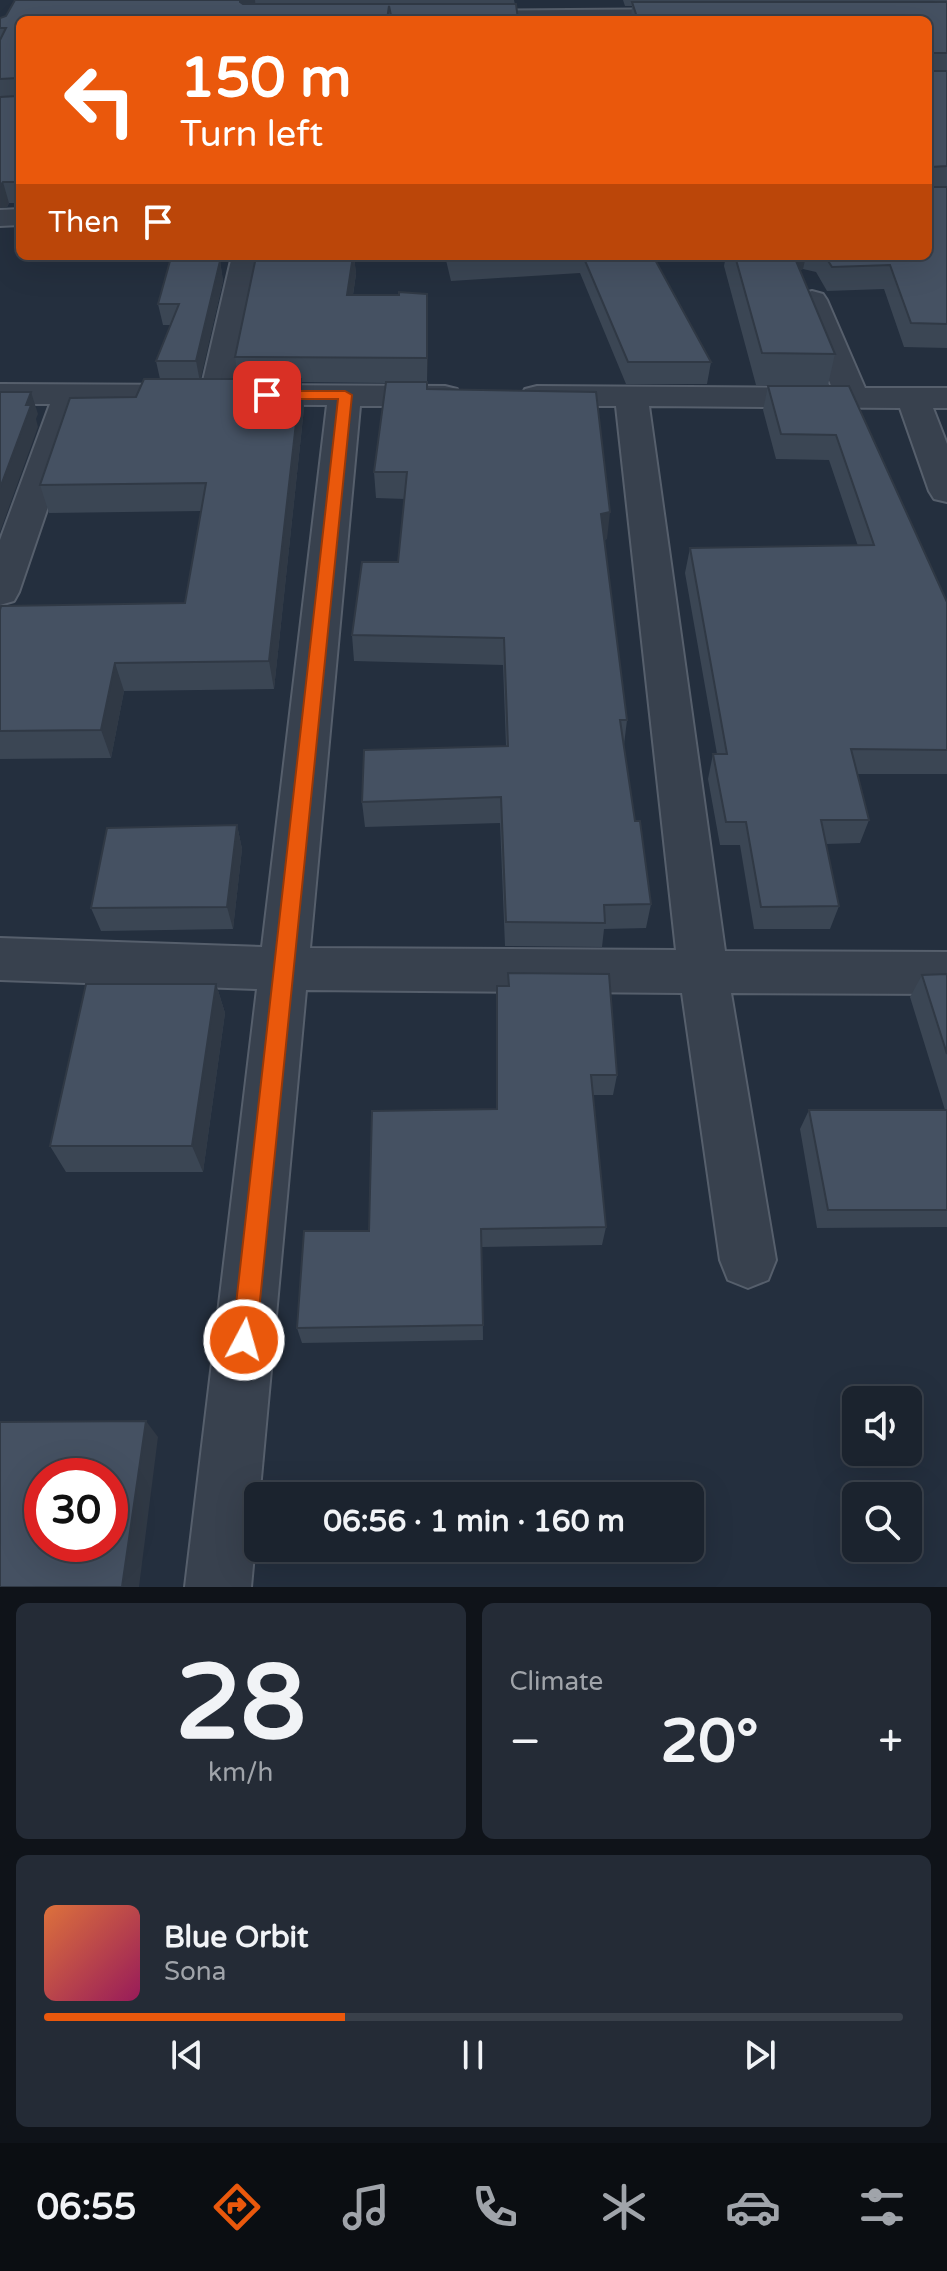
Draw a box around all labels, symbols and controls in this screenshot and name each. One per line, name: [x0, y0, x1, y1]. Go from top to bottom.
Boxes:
text: 150 m: [180, 45, 351, 112]
icon: left: [48, 48, 152, 152]
text: Turn left: [180, 113, 323, 156]
icon: arrive: [136, 200, 180, 244]
text: Then: [48, 204, 120, 241]
pin: [233, 361, 301, 429]
icon: arrive: [245, 373, 289, 417]
position arrow: [202, 1298, 286, 1382]
map controls: [842, 1386, 922, 1562]
button: sound: [842, 1386, 922, 1466]
speed limit sign: 30: [24, 1458, 128, 1562]
button: search: [842, 1482, 922, 1562]
text: 06:56 · 1 min · 160 m: [323, 1503, 625, 1540]
text: 28: [175, 1642, 306, 1767]
text: Climate: [510, 1666, 603, 1697]
text: 20°: [661, 1706, 759, 1778]
text: −: [510, 1716, 541, 1769]
text: +: [878, 1716, 903, 1769]
text: km/h: [208, 1757, 273, 1788]
text: Blue Orbit: [164, 1919, 309, 1956]
text: Sona: [164, 1956, 226, 1987]
icon: previous: [165, 2033, 209, 2077]
icon: pause: [451, 2033, 495, 2077]
icon: next: [738, 2033, 782, 2077]
icon: directions: [209, 2179, 265, 2235]
icon: music: [338, 2179, 394, 2235]
icon: phone: [467, 2179, 523, 2235]
icon: climate: [596, 2179, 652, 2235]
icon: car: [725, 2179, 781, 2235]
icon: filters: [854, 2179, 910, 2235]
text: 06:55: [37, 2186, 136, 2229]

